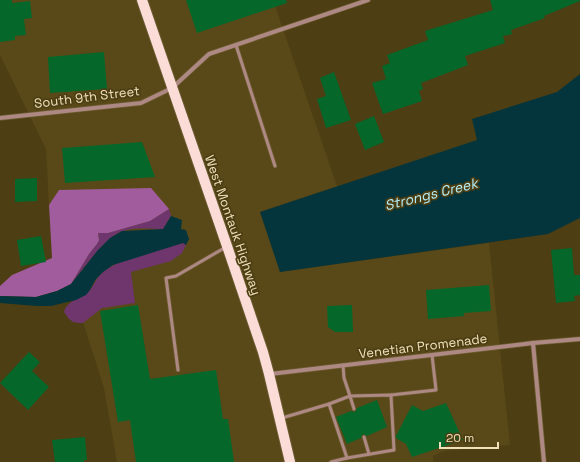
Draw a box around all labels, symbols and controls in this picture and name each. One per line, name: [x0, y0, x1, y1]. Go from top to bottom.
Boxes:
street label: South 9th Street: [33, 82, 141, 112]
street label: West Montauk Highway: [201, 153, 265, 297]
water label: Strongs Creek: [383, 173, 481, 214]
street label: Venetian Promenade: [358, 330, 488, 362]
scale bar: [440, 424, 498, 450]
text: 20 m: [446, 430, 474, 446]

